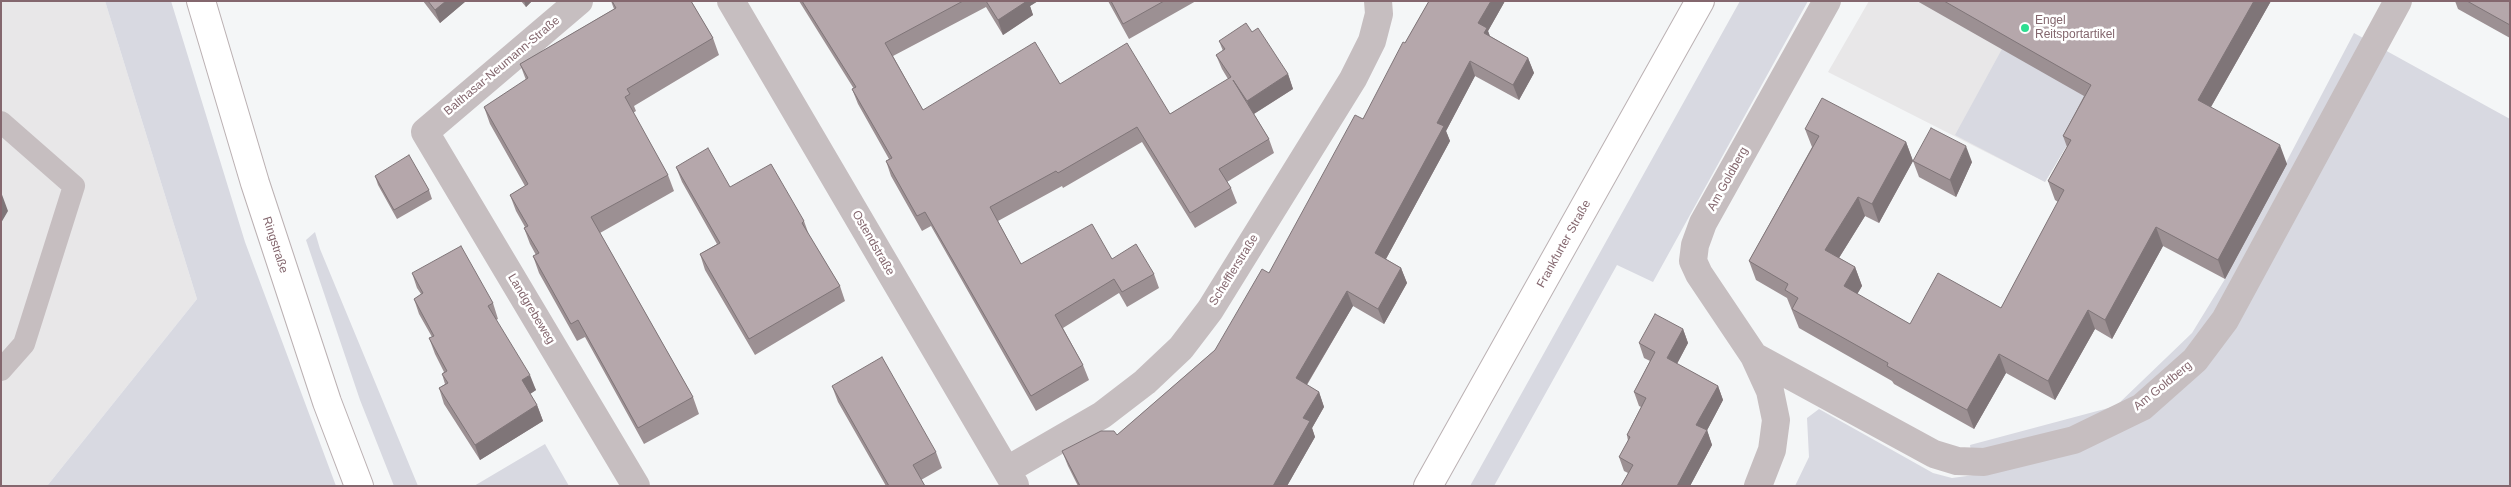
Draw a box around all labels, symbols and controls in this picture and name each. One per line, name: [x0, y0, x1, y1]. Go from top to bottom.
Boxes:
street label: Balthasar-Neumann-Straße: [441, 13, 563, 119]
place label: Engel Reitsportartikel: [2035, 14, 2115, 42]
marker: Engel Reitsportartikel: [2019, 22, 2031, 34]
street label: Am Goldberg: [1705, 145, 1751, 213]
street label: Frankfurter Straße: [1534, 198, 1594, 290]
street label: Ostendstraße: [849, 208, 897, 278]
street label: Ringstraße: [259, 215, 291, 275]
street label: Schefflerstraße: [1206, 232, 1262, 308]
street label: Landgrebeweg: [504, 271, 558, 347]
street label: Am Goldberg: [2131, 358, 2195, 414]

